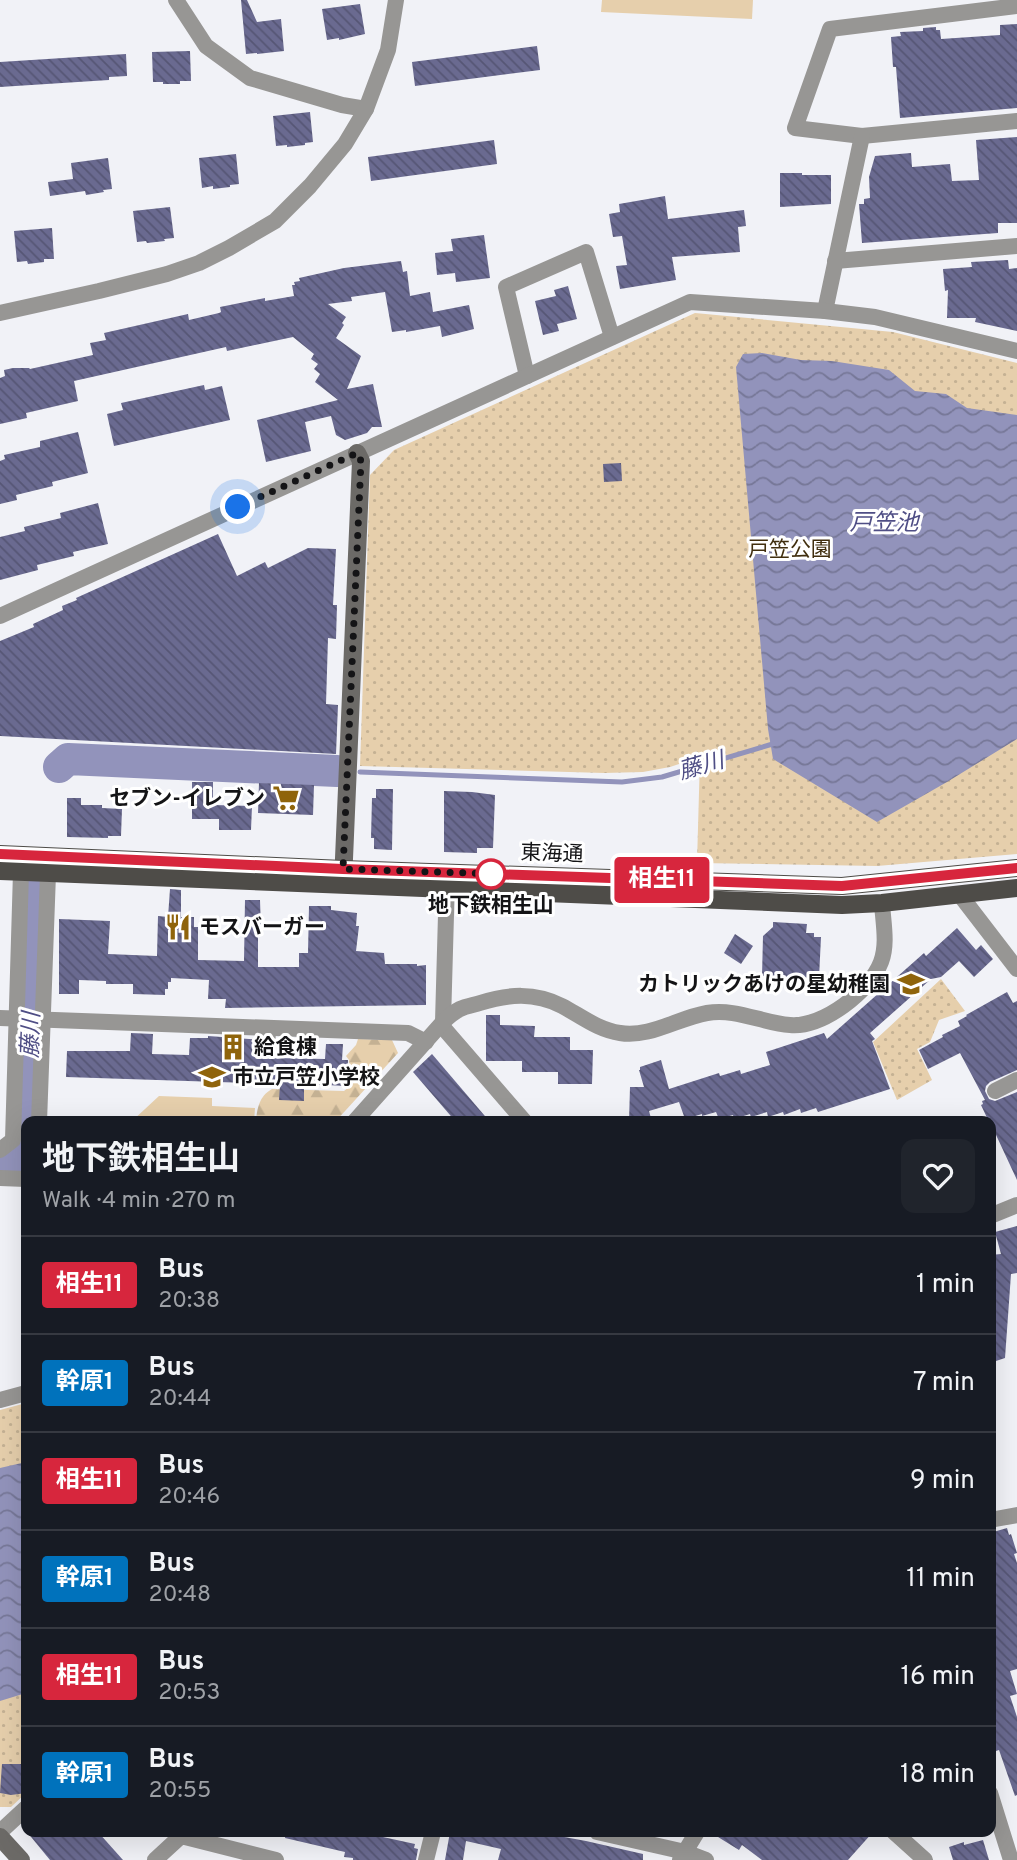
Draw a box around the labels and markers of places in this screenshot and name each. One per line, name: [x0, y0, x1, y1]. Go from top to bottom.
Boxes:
supermarket icon: セブン-イレブン: [271, 783, 301, 813]
place label: セブン-イレブン: [109, 786, 265, 813]
marker: 地下鉄相生山: [476, 859, 506, 889]
place label: 地下鉄相生山: [428, 893, 554, 920]
restaurant icon: モスバーガー: [163, 912, 193, 942]
place label: モスバーガー: [199, 915, 325, 942]
school or university icon: カトリックあけの星幼稚園: [896, 969, 926, 999]
place label: カトリックあけの星幼稚園: [638, 972, 890, 999]
building icon: 給食棟: [218, 1032, 248, 1062]
place label: 給食棟: [254, 1035, 317, 1062]
school or university icon: 市立戸笠小学校: [197, 1062, 227, 1092]
place label: 市立戸笠小学校: [233, 1065, 380, 1092]

